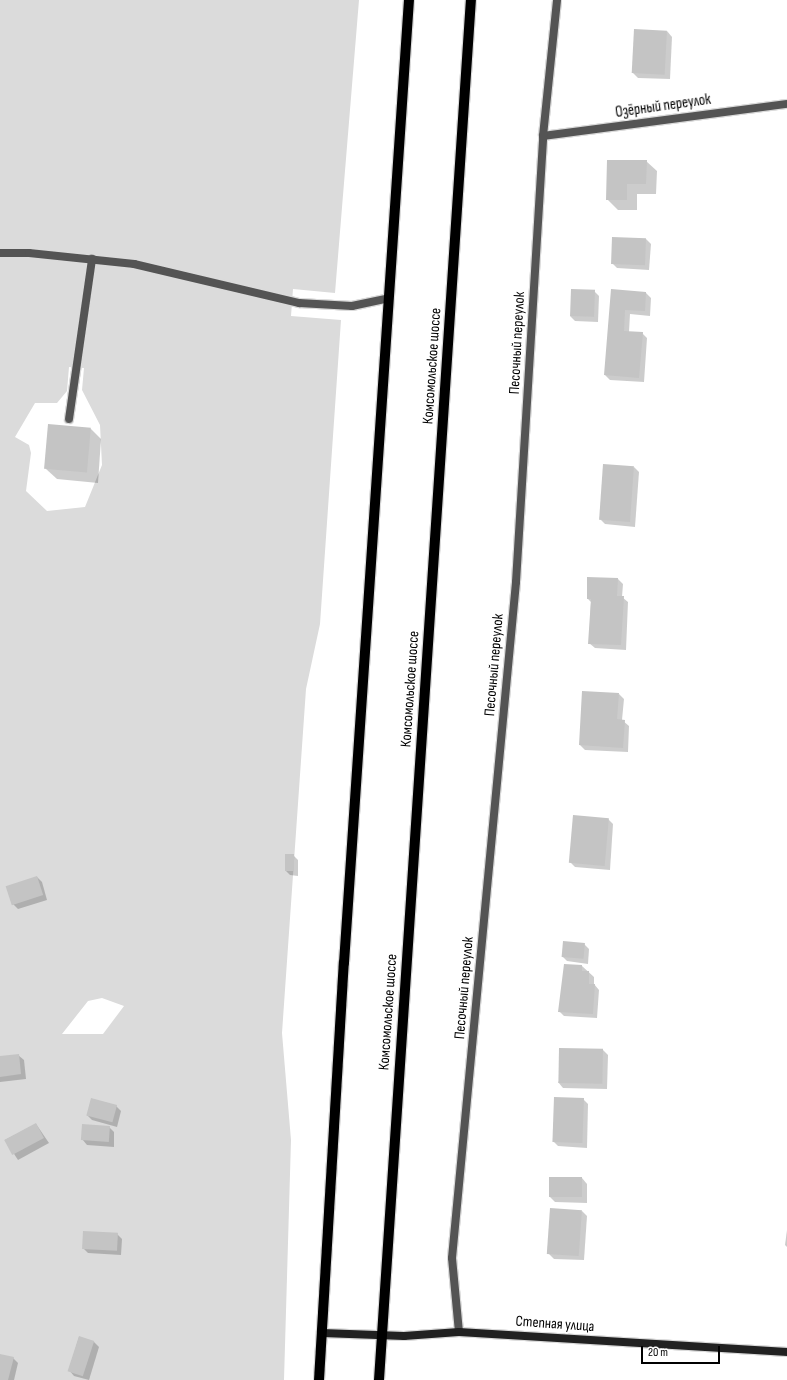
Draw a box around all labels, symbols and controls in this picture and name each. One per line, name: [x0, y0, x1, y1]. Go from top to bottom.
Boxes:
street label: Озёрный переулок: [614, 90, 712, 122]
street label: Песочный переулок: [505, 291, 529, 395]
street label: Комсомольское шоссе: [419, 307, 445, 425]
street label: Песочный переулок: [481, 613, 507, 717]
street label: Комсомольское шоссе: [397, 630, 423, 748]
street label: Песочный переулок: [451, 936, 477, 1040]
street label: Комсомольское шоссе: [375, 953, 401, 1071]
street label: Степная улица: [515, 1312, 595, 1336]
scale bar: [643, 1338, 722, 1364]
text: 20 m: [648, 1345, 668, 1360]

